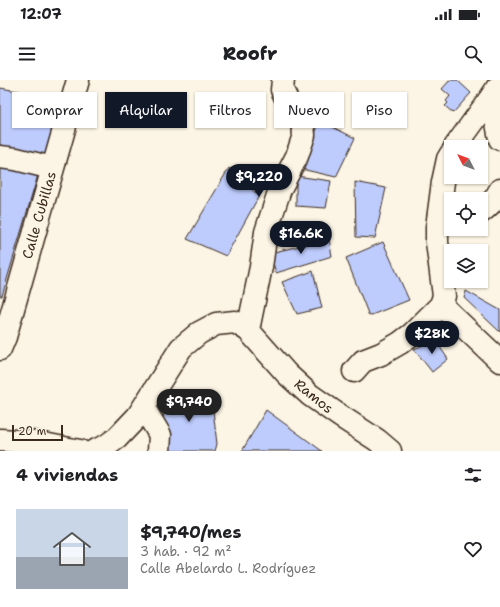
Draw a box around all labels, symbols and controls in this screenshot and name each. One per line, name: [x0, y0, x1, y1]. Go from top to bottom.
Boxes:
text: 12:07: [20, 4, 62, 24]
text: Roofr: [223, 42, 277, 66]
icon: menu: [16, 43, 38, 65]
icon: search: [462, 43, 484, 65]
chip: Comprar: [12, 92, 97, 128]
chip: Alquilar: [105, 92, 187, 128]
chip: Filtros: [195, 92, 266, 128]
chip: Nuevo: [274, 92, 344, 128]
chip: Piso: [352, 92, 407, 128]
north arrow: [444, 140, 488, 184]
map controls: [444, 140, 488, 288]
pin: $9,220: [226, 164, 292, 198]
text: $9,220: [235, 168, 283, 185]
street label: Calle Cubillas: [18, 169, 60, 261]
button: locate: [444, 192, 488, 236]
pin: $16.6K: [268, 221, 334, 255]
text: $16.6K: [279, 225, 323, 242]
button: layers: [444, 244, 488, 288]
pin: $28K: [408, 321, 456, 355]
text: $28K: [414, 325, 450, 342]
street label: Ramos: [291, 375, 337, 417]
pin: $9,740: [156, 389, 222, 423]
text: $9,740: [166, 393, 212, 410]
scale bar: [12, 423, 63, 442]
text: 20 m: [18, 424, 46, 439]
text: 4 viviendas: [16, 464, 118, 486]
icon: filters: [462, 464, 484, 486]
text: $9,740/mes: [140, 521, 242, 543]
icon: home: [48, 525, 96, 573]
icon: heart: [462, 538, 484, 560]
text: 3 hab. · 92 m²: [140, 543, 232, 560]
text: Calle Abelardo L. Rodríguez: [140, 560, 316, 577]

